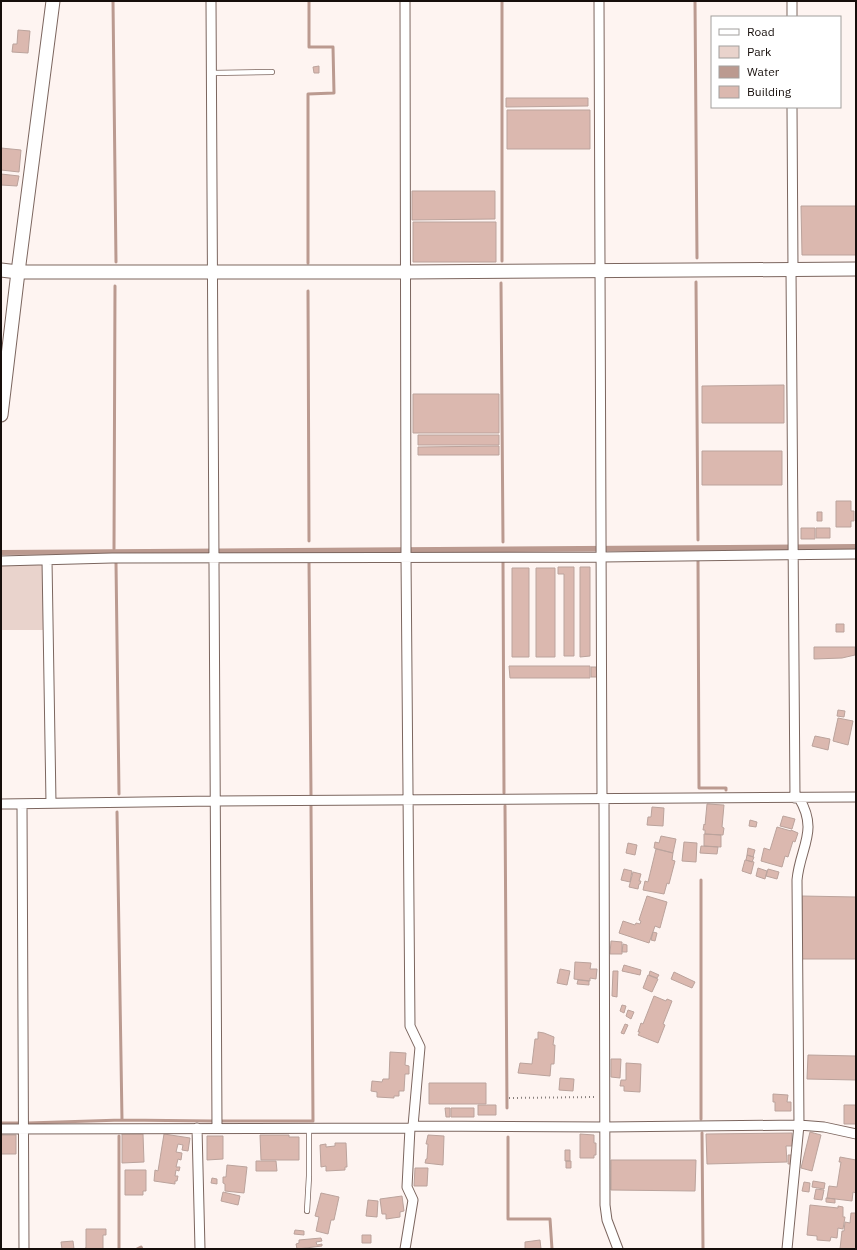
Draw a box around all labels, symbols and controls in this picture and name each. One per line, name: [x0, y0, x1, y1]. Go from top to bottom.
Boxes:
legend: [711, 16, 841, 108]
text: Road: [747, 24, 775, 39]
text: Park: [747, 44, 772, 59]
text: Water: [747, 64, 780, 79]
text: Building: [747, 84, 792, 99]

